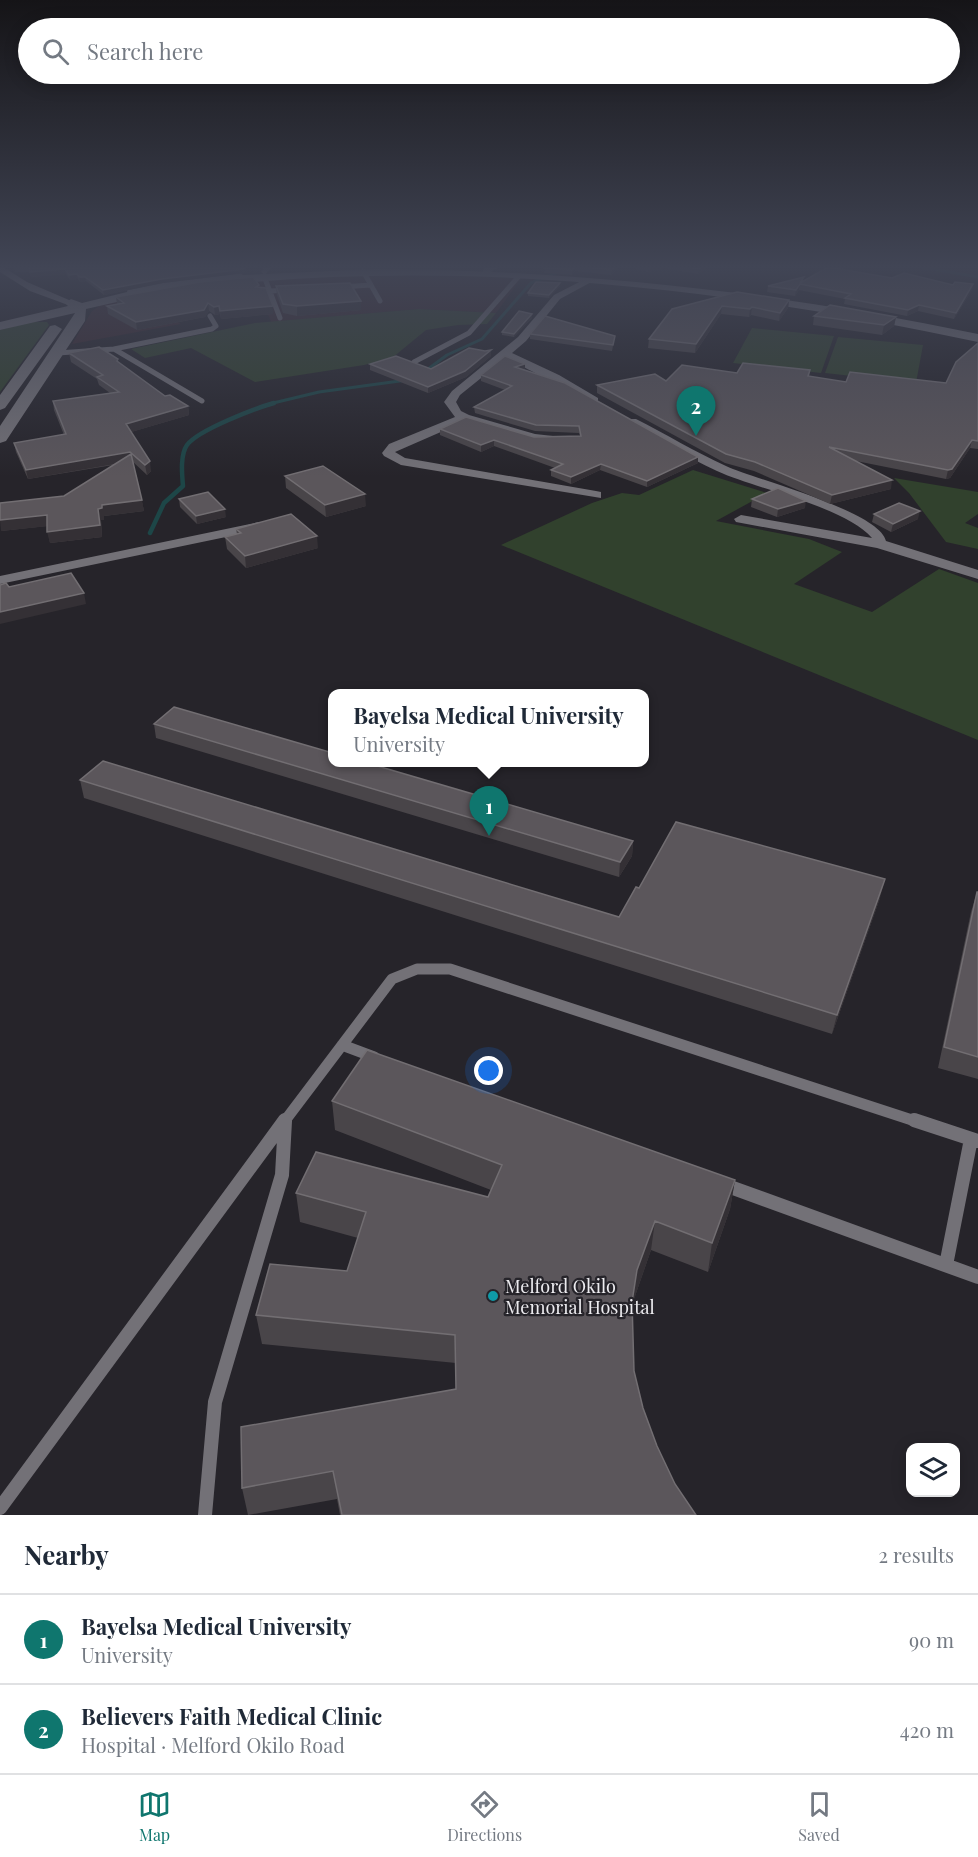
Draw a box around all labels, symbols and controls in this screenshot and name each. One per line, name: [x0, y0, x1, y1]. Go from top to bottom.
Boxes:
search box: [18, 18, 960, 84]
icon: search: [39, 35, 72, 68]
text: Search here: [87, 36, 203, 66]
pin: 2: [676, 386, 716, 436]
popup: [328, 689, 649, 767]
text: Bayelsa Medical University: [353, 700, 624, 730]
text: University: [353, 730, 445, 757]
pin: 1: [470, 786, 508, 836]
your location: [474, 1056, 503, 1085]
place label: Melford Okilo Memorial Hospital: [505, 1274, 655, 1319]
marker: Melford Okilo Memorial Hospital: [486, 1289, 500, 1303]
map controls: [906, 1443, 960, 1497]
button: layers: [906, 1443, 960, 1497]
text: Nearby: [24, 1537, 109, 1572]
text: 2 results: [879, 1541, 954, 1568]
text: Bayelsa Medical University: [81, 1611, 351, 1641]
text: 1: [40, 1626, 47, 1653]
text: 90 m: [909, 1626, 954, 1653]
text: University: [81, 1641, 173, 1668]
text: Believers Faith Medical Clinic: [81, 1701, 382, 1731]
text: 2: [38, 1716, 49, 1743]
text: 420 m: [900, 1716, 954, 1743]
text: Hospital · Melford Okilo Road: [81, 1731, 345, 1758]
tab: Map: [138, 1788, 171, 1845]
tab: Directions: [447, 1788, 522, 1845]
tab: Saved: [798, 1788, 840, 1845]

